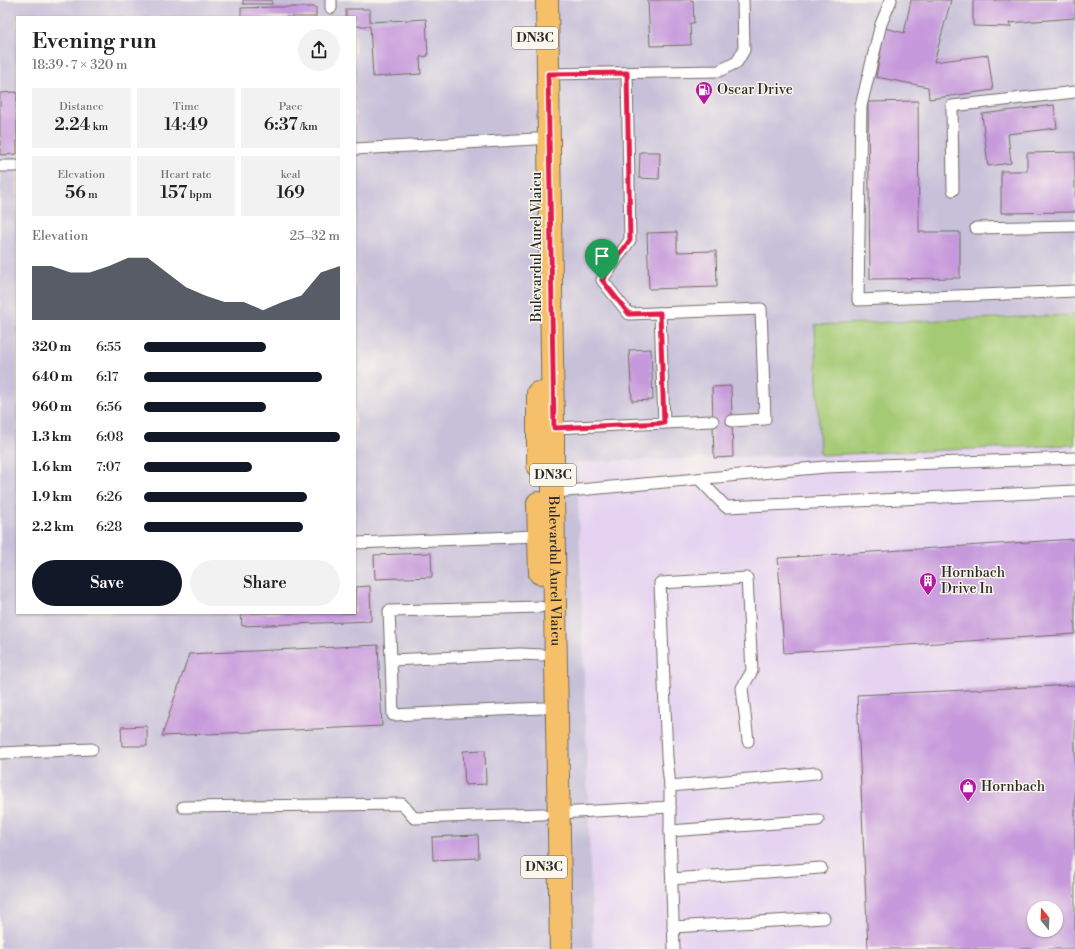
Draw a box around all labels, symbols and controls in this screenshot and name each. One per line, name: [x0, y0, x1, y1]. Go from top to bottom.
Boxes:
road number: DN3C: [512, 27, 558, 49]
text: Evening run: [32, 28, 157, 55]
button: share: [298, 29, 340, 71]
text: 18:39 · 7 × 320 m: [32, 57, 128, 73]
fuel station icon: Oscar Drive: [694, 80, 714, 105]
place label: Oscar Drive: [717, 81, 793, 99]
text: Distance: [59, 100, 104, 114]
text: Time: [173, 100, 199, 114]
text: Pace: [279, 100, 302, 114]
text: 2.24: [54, 114, 91, 136]
text: 14:49: [164, 114, 208, 136]
text: 6:37: [264, 114, 298, 136]
text: km: [91, 120, 108, 134]
text: /km: [298, 120, 318, 134]
text: Elevation: [58, 168, 105, 182]
text: Heart rate: [161, 168, 211, 182]
text: kcal: [281, 168, 301, 182]
street label: Bulevardul Aurel Vlaicu: [528, 172, 546, 323]
text: 56: [65, 182, 86, 204]
text: 157: [160, 182, 187, 204]
text: 169: [276, 182, 305, 204]
text: m: [86, 188, 98, 202]
text: bpm: [187, 188, 212, 202]
text: Elevation: [32, 228, 88, 244]
text: 25–32 m: [290, 228, 340, 244]
pin: [585, 239, 619, 280]
icon: arrive: [591, 245, 613, 267]
text: 320 m: [32, 339, 71, 355]
text: 6:55: [96, 339, 121, 355]
text: 640 m: [32, 369, 73, 385]
text: 6:17: [96, 369, 118, 385]
text: 960 m: [32, 399, 72, 415]
text: 6:56: [96, 399, 122, 415]
text: 1.3 km: [32, 429, 72, 445]
text: 6:08: [96, 429, 123, 445]
text: 1.6 km: [32, 459, 72, 475]
text: 7:07: [96, 459, 121, 475]
road number: DN3C: [530, 464, 576, 486]
text: 1.9 km: [32, 489, 72, 505]
text: 6:26: [96, 489, 122, 505]
street label: Bulevardul Aurel Vlaicu: [544, 495, 565, 646]
text: 2.2 km: [32, 519, 74, 535]
text: 6:28: [96, 519, 122, 535]
button: Save: [32, 560, 182, 606]
button: Share: [190, 560, 340, 606]
place label: Hornbach Drive In: [941, 564, 1006, 598]
building icon: Hornbach Drive In: [918, 571, 938, 596]
shop icon: Hornbach: [958, 777, 978, 802]
place label: Hornbach: [981, 778, 1046, 796]
road number: DN3C: [521, 856, 567, 878]
north arrow: [1027, 901, 1063, 937]
map controls: [1027, 901, 1063, 937]

